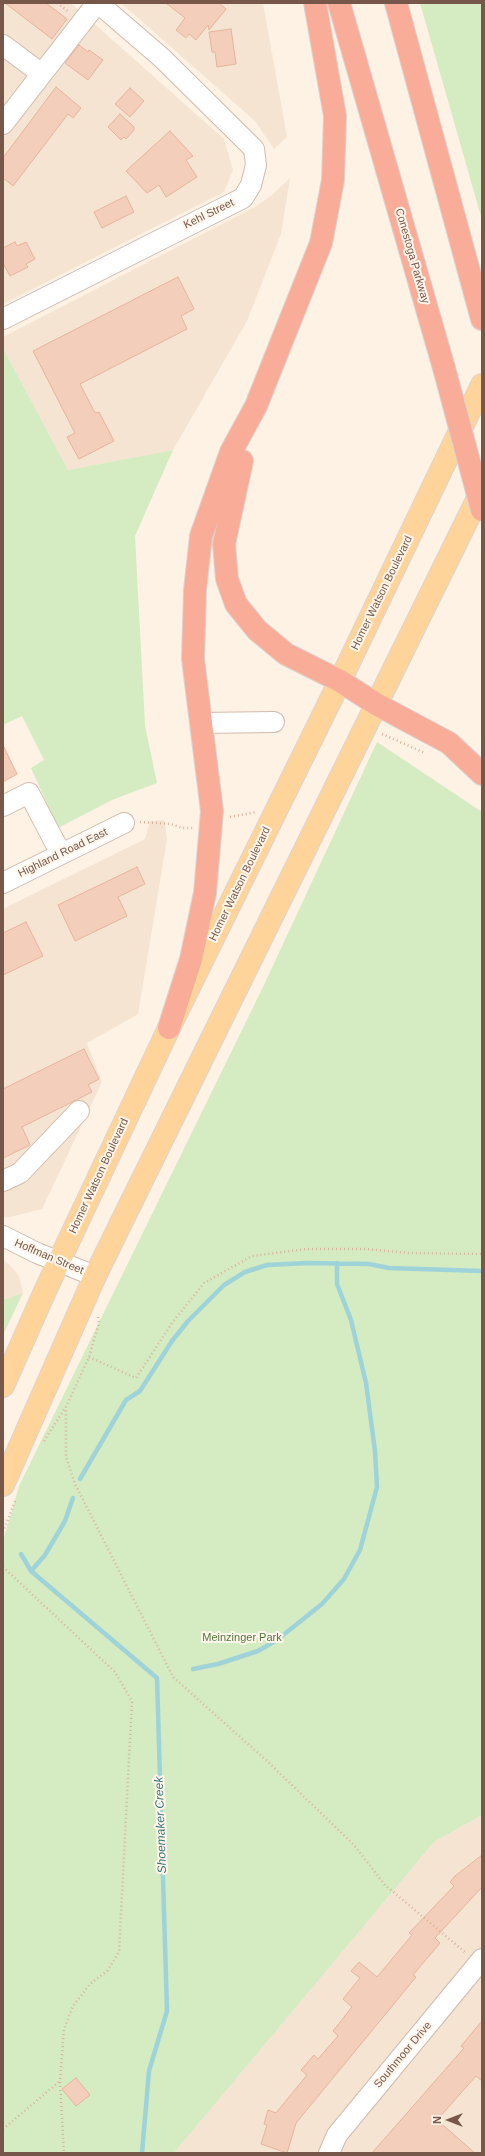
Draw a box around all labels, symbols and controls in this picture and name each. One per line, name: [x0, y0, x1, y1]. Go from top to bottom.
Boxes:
street label: Kehl Street: [182, 196, 236, 232]
street label: Conestoga Parkway: [392, 207, 432, 305]
street label: Homer Watson Boulevard: [349, 534, 415, 652]
street label: Homer Watson Boulevard: [207, 825, 273, 943]
street label: Highland Road East: [16, 826, 110, 880]
street label: Homer Watson Boulevard: [66, 1116, 132, 1236]
street label: Hoffman Street: [12, 1237, 86, 1277]
park label: Meinzinger Park: [202, 1631, 282, 1645]
water label: Shoemaker Creek: [152, 1776, 170, 1874]
street label: Southmoor Drive: [371, 2019, 435, 2091]
north arrow: [429, 2100, 469, 2140]
text: N: [431, 2116, 443, 2124]

